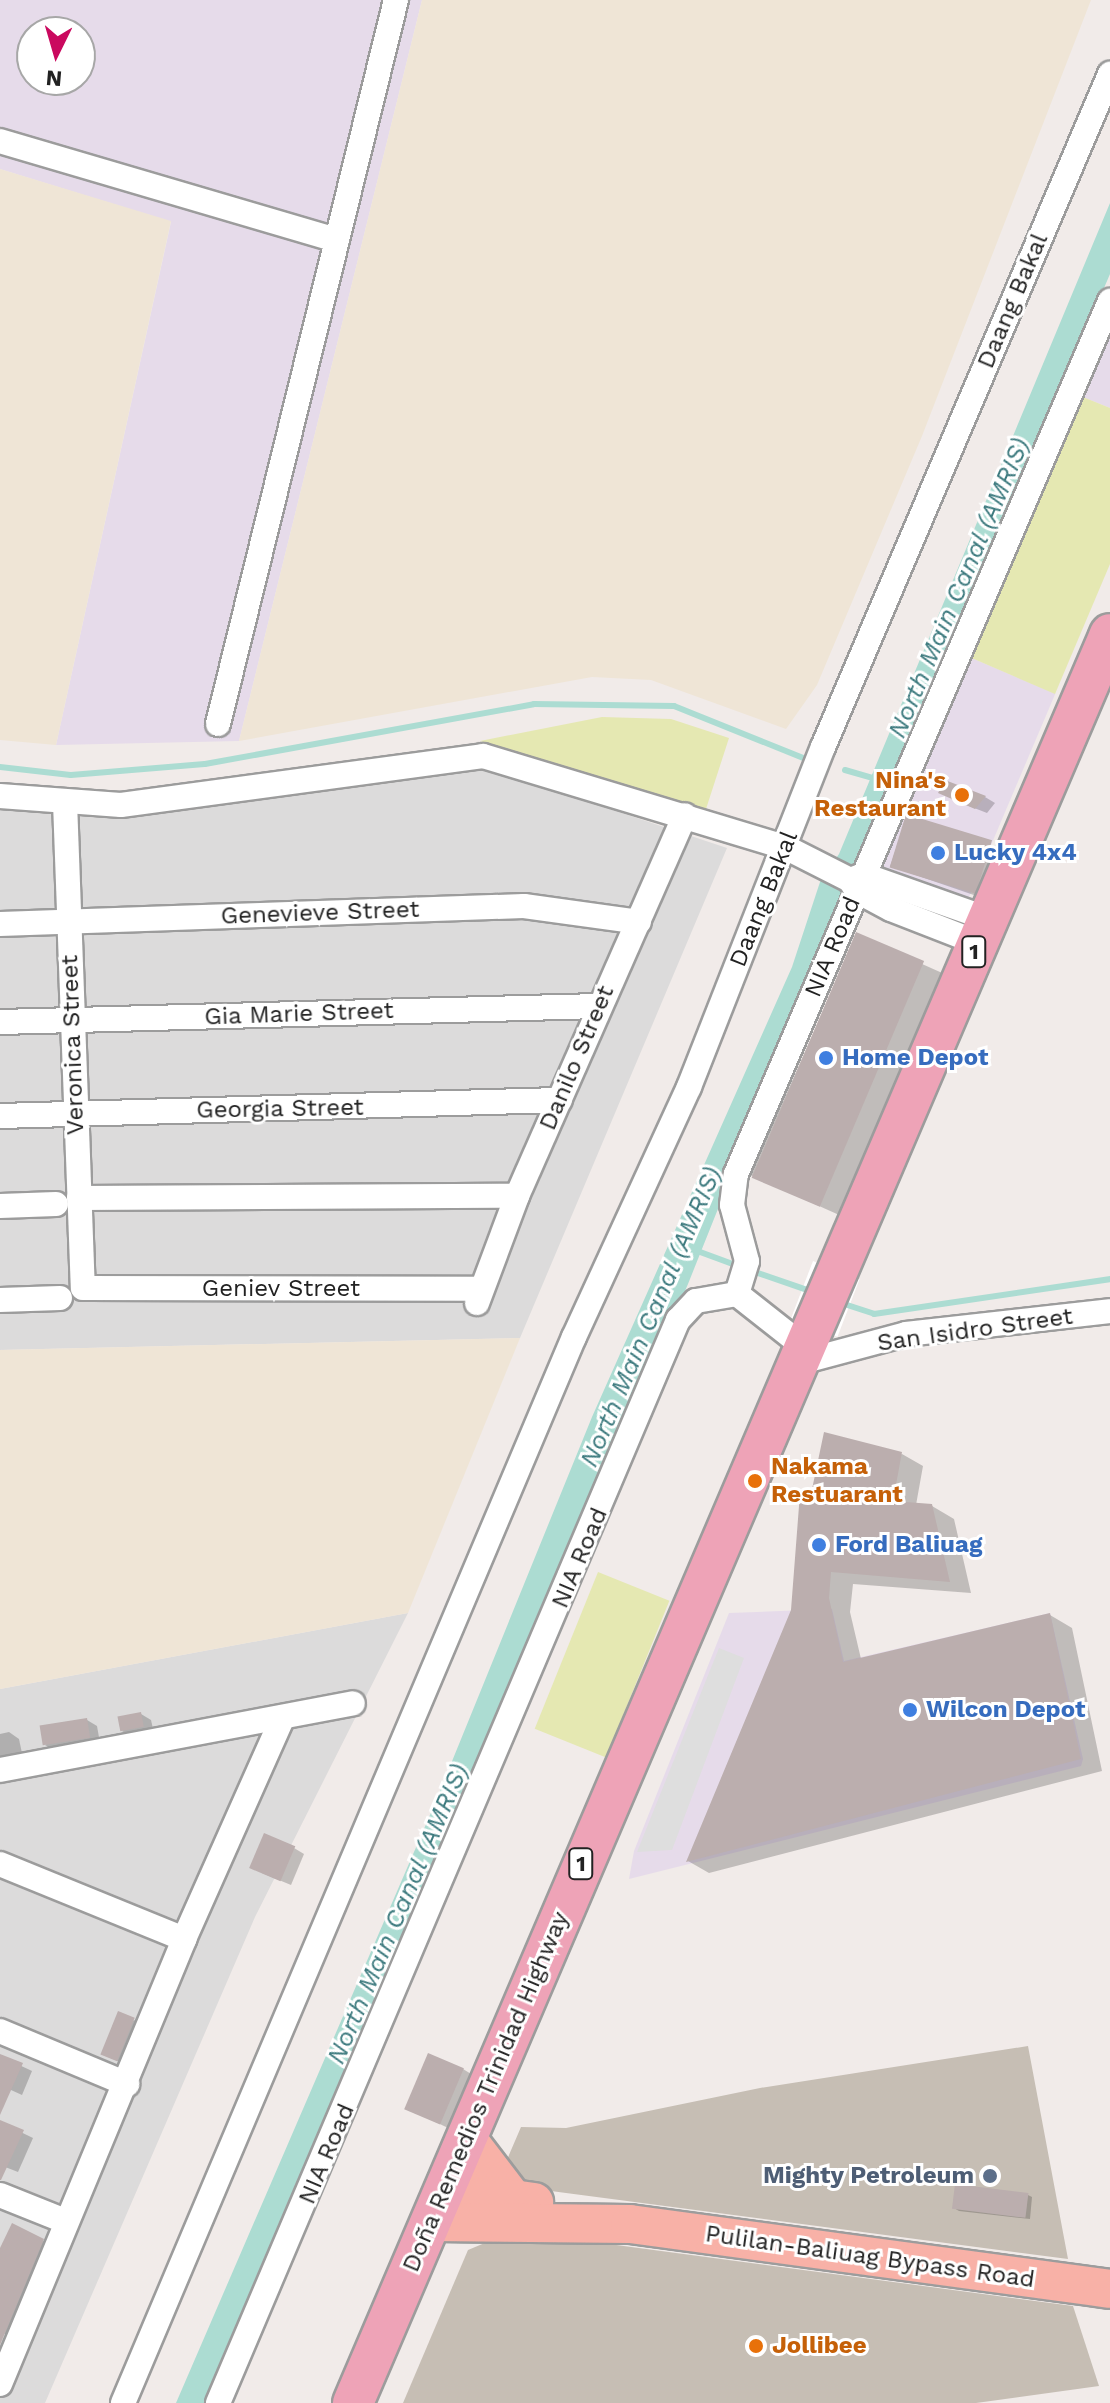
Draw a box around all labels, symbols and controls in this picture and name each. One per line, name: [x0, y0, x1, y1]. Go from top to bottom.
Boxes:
north arrow: [16, 16, 96, 96]
text: N: [45, 65, 63, 92]
street label: Daang Bakal: [972, 229, 1054, 373]
water label: North Main Canal (AMRIS): [881, 433, 1037, 743]
place label: Nina's Restaurant: [814, 767, 946, 823]
marker: Nina's Restaurant: [953, 786, 971, 804]
street label: Daang Bakal: [724, 827, 804, 971]
place label: Lucky 4x4: [954, 839, 1077, 867]
marker: Lucky 4x4: [929, 844, 947, 862]
street label: NIA Road: [799, 892, 867, 1002]
street label: Genevieve Street: [220, 895, 420, 931]
road number: 1: [960, 934, 988, 970]
street label: Veronica Street: [55, 954, 91, 1136]
street label: Danilo Street: [534, 981, 620, 1135]
street label: Gia Marie Street: [204, 996, 394, 1032]
place label: Home Depot: [842, 1044, 988, 1072]
marker: Home Depot: [817, 1049, 835, 1067]
street label: Georgia Street: [196, 1093, 364, 1125]
water label: North Main Canal (AMRIS): [573, 1162, 729, 1472]
street label: Geniev Street: [202, 1275, 360, 1303]
street label: San Isidro Street: [875, 1302, 1075, 1358]
place label: Nakama Restuarant: [771, 1453, 903, 1509]
marker: Nakama Restuarant: [746, 1472, 764, 1490]
street label: NIA Road: [546, 1503, 614, 1613]
place label: Ford Baliuag: [835, 1531, 982, 1559]
marker: Ford Baliuag: [810, 1536, 828, 1554]
place label: Wilcon Depot: [926, 1696, 1085, 1724]
marker: Wilcon Depot: [901, 1701, 919, 1719]
water label: North Main Canal (AMRIS): [320, 1759, 476, 2069]
road number: 1: [567, 1846, 595, 1882]
street label: Doña Remedios Trinidad Highway: [397, 1907, 575, 2277]
street label: NIA Road: [293, 2099, 361, 2209]
place label: Mighty Petroleum: [762, 2162, 974, 2190]
marker: Mighty Petroleum: [981, 2167, 999, 2185]
street label: Pulilan-Baliuag Bypass Road: [703, 2220, 1037, 2294]
place label: Jollibee: [772, 2332, 867, 2360]
marker: Jollibee: [747, 2337, 765, 2355]

